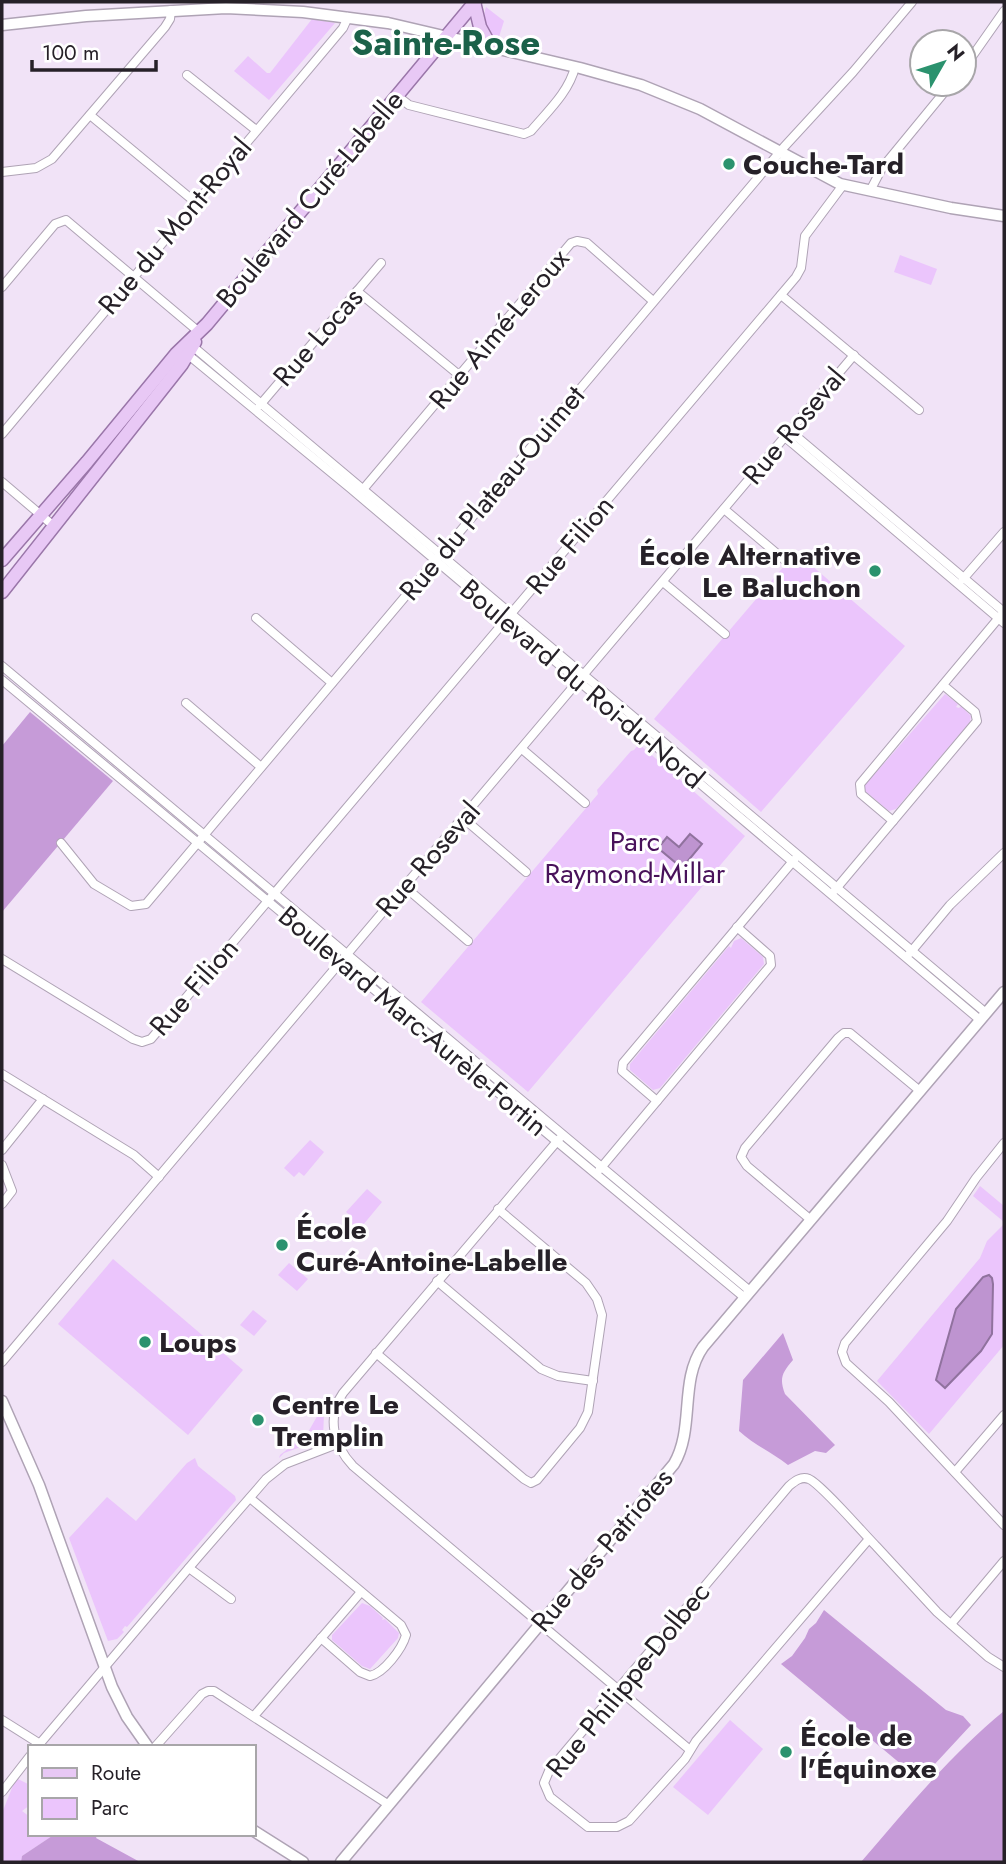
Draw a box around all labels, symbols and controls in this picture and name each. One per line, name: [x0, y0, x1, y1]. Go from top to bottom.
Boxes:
district label: Sainte-Rose: [352, 18, 540, 68]
scale bar: [32, 28, 156, 72]
north arrow: [908, 28, 978, 98]
text: 100 m: [42, 38, 99, 68]
text: N: [941, 38, 971, 67]
street label: Boulevard Curé-Labelle: [207, 81, 413, 317]
street label: Rue du Mont-Royal: [88, 128, 262, 324]
place label: Couche-Tard: [743, 144, 904, 185]
marker: Couche-Tard: [721, 156, 737, 172]
street label: Rue Aimé-Leroux: [419, 239, 579, 418]
street label: Rue Locas: [263, 279, 373, 395]
street label: Rue Roseval: [733, 359, 855, 493]
street label: Rue du Plateau-Ouimet: [390, 376, 595, 610]
street label: Rue Filion: [516, 487, 624, 603]
place label: École Alternative Le Baluchon: [639, 535, 861, 608]
marker: École Alternative Le Baluchon: [867, 563, 883, 579]
street label: Boulevard du Roi-du-Nord: [451, 569, 713, 799]
street label: Rue Roseval: [366, 792, 490, 926]
park label: Parc Raymond-Millar: [545, 821, 726, 894]
street label: Boulevard Marc-Aurèle-Fortin: [270, 896, 556, 1146]
street label: Rue Filion: [140, 929, 248, 1045]
place label: École Curé-Antoine-Labelle: [296, 1209, 568, 1282]
marker: École Curé-Antoine-Labelle: [274, 1237, 290, 1253]
place label: Loups: [159, 1322, 237, 1363]
marker: Loups: [137, 1334, 153, 1350]
place label: Centre Le Tremplin: [272, 1384, 399, 1457]
marker: Centre Le Tremplin: [250, 1412, 266, 1428]
street label: Rue des Patriotes: [521, 1459, 683, 1641]
street label: Rue Philippe-Dolbec: [536, 1573, 720, 1787]
place label: École de l'Équinoxe: [800, 1716, 937, 1789]
marker: École de l'Équinoxe: [778, 1744, 794, 1760]
legend: [28, 1745, 256, 1836]
text: Route: [91, 1758, 141, 1788]
text: Parc: [91, 1793, 129, 1823]

